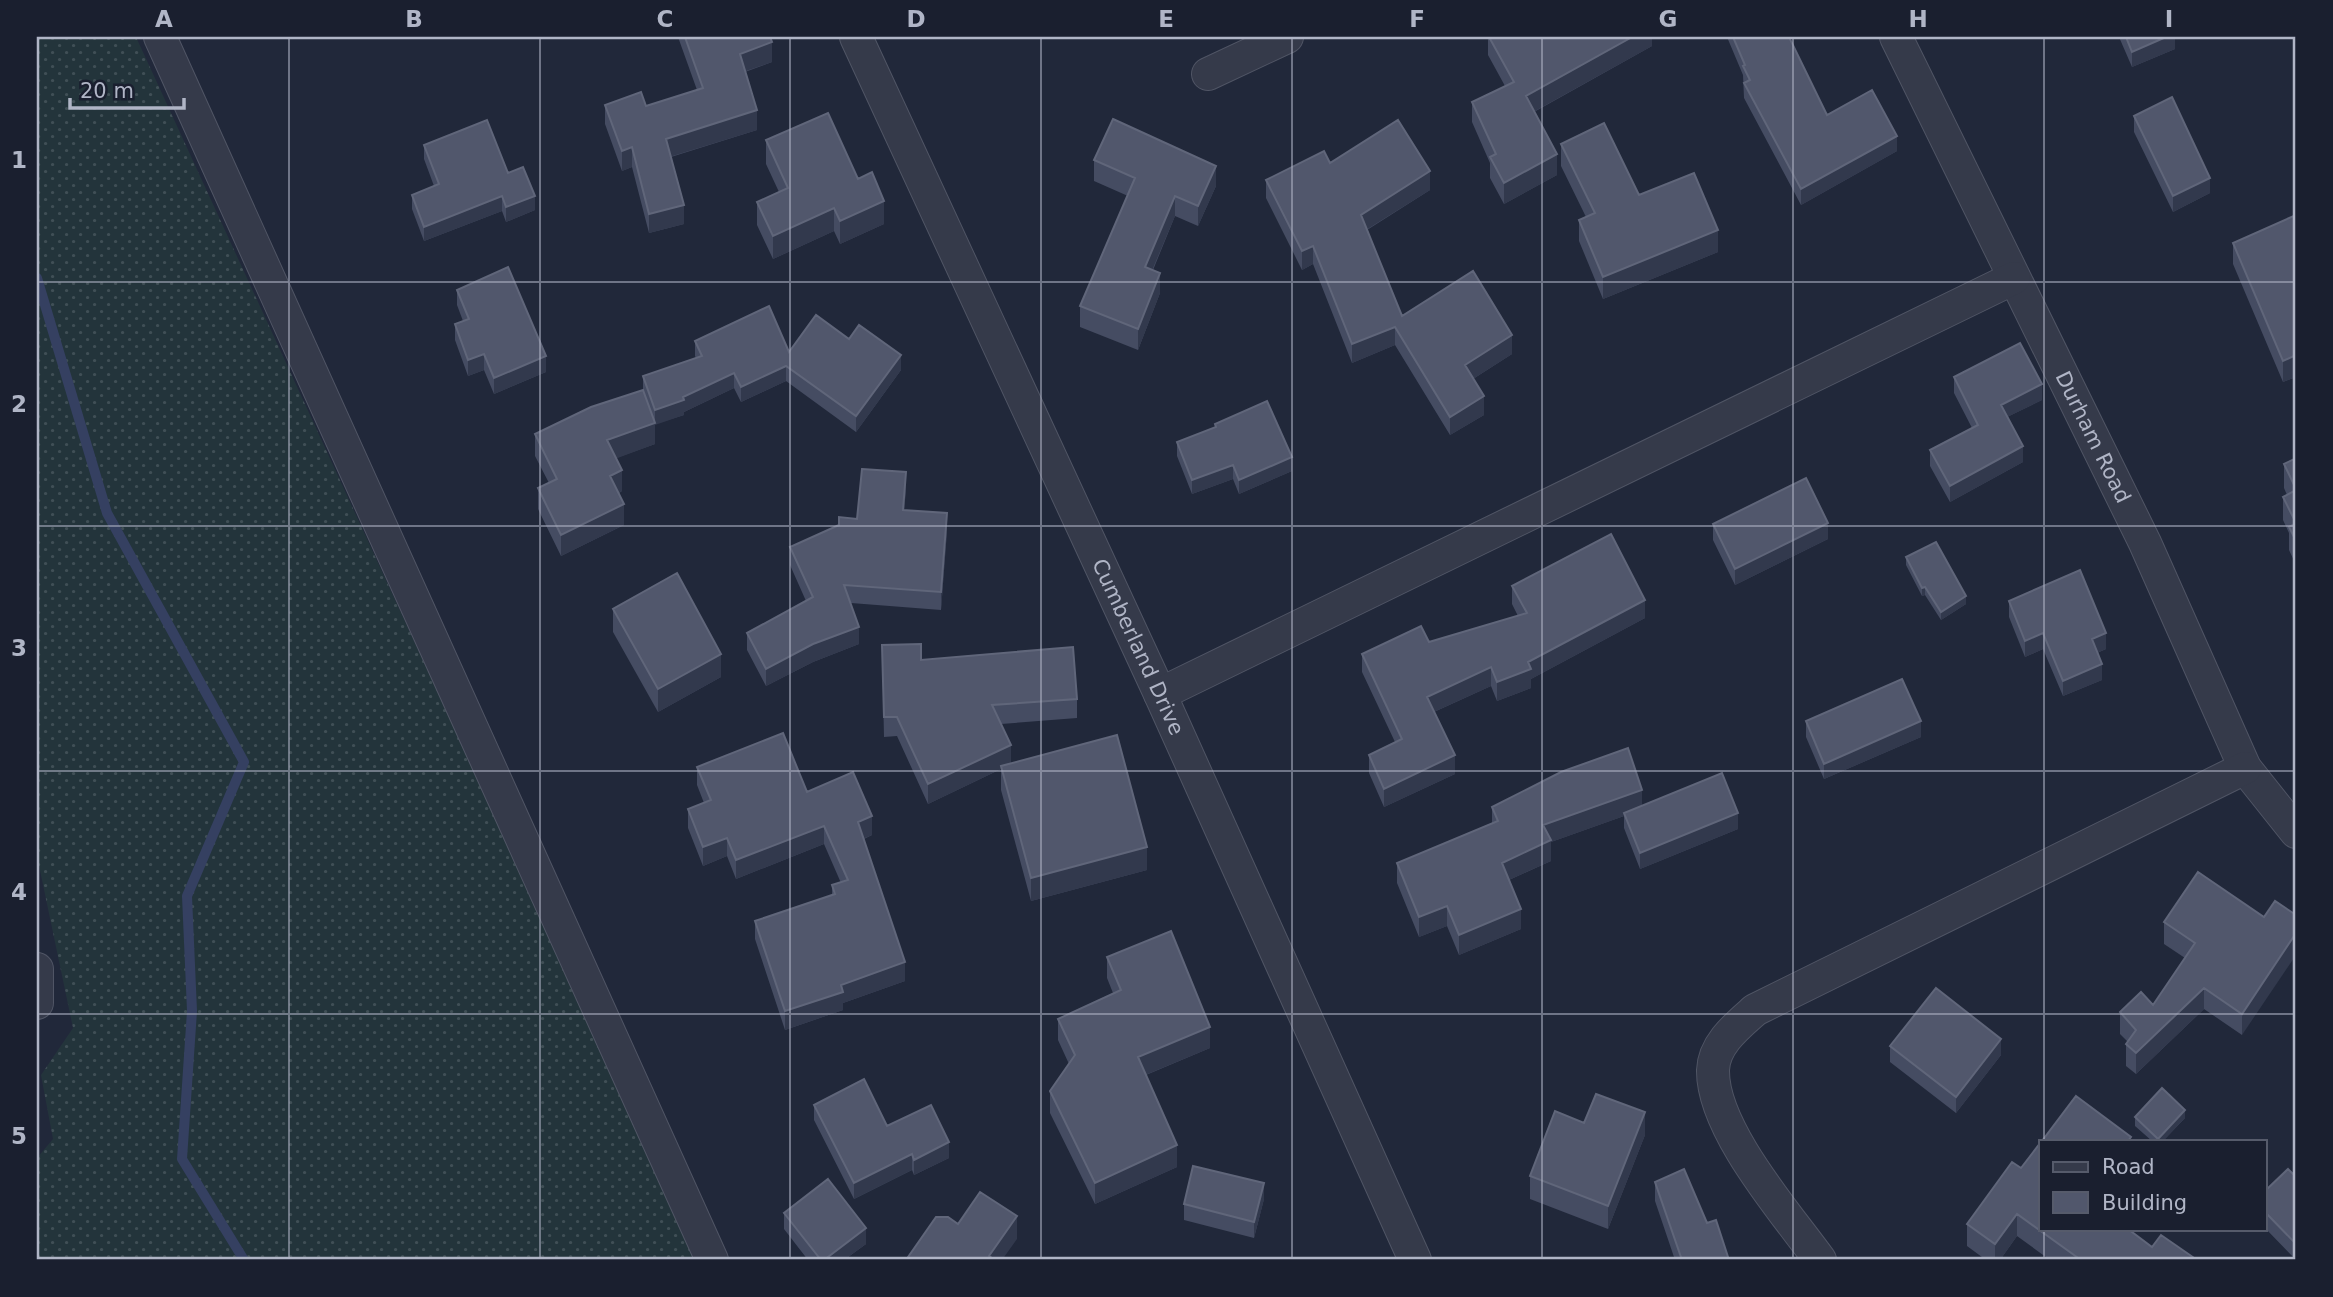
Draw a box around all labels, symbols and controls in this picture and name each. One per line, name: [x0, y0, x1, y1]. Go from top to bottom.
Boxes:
text: A: [155, 6, 173, 32]
text: B: [405, 6, 423, 32]
text: C: [657, 6, 673, 32]
text: D: [906, 6, 926, 32]
text: E: [1158, 6, 1174, 32]
text: F: [1409, 6, 1425, 32]
text: G: [1659, 6, 1677, 32]
text: H: [1908, 6, 1928, 32]
text: I: [2165, 6, 2173, 32]
scale bar: [70, 66, 184, 110]
text: 20 m: [80, 79, 134, 103]
text: 1: [11, 147, 27, 173]
street label: Durham Road: [2050, 367, 2135, 507]
text: 2: [11, 391, 27, 417]
street label: Cumberland Drive: [1087, 555, 1189, 739]
text: 3: [11, 635, 27, 661]
text: 4: [11, 879, 27, 905]
text: 5: [11, 1123, 27, 1149]
legend: [2039, 1140, 2266, 1230]
text: Road: [2102, 1155, 2155, 1179]
text: Building: [2102, 1191, 2187, 1215]

